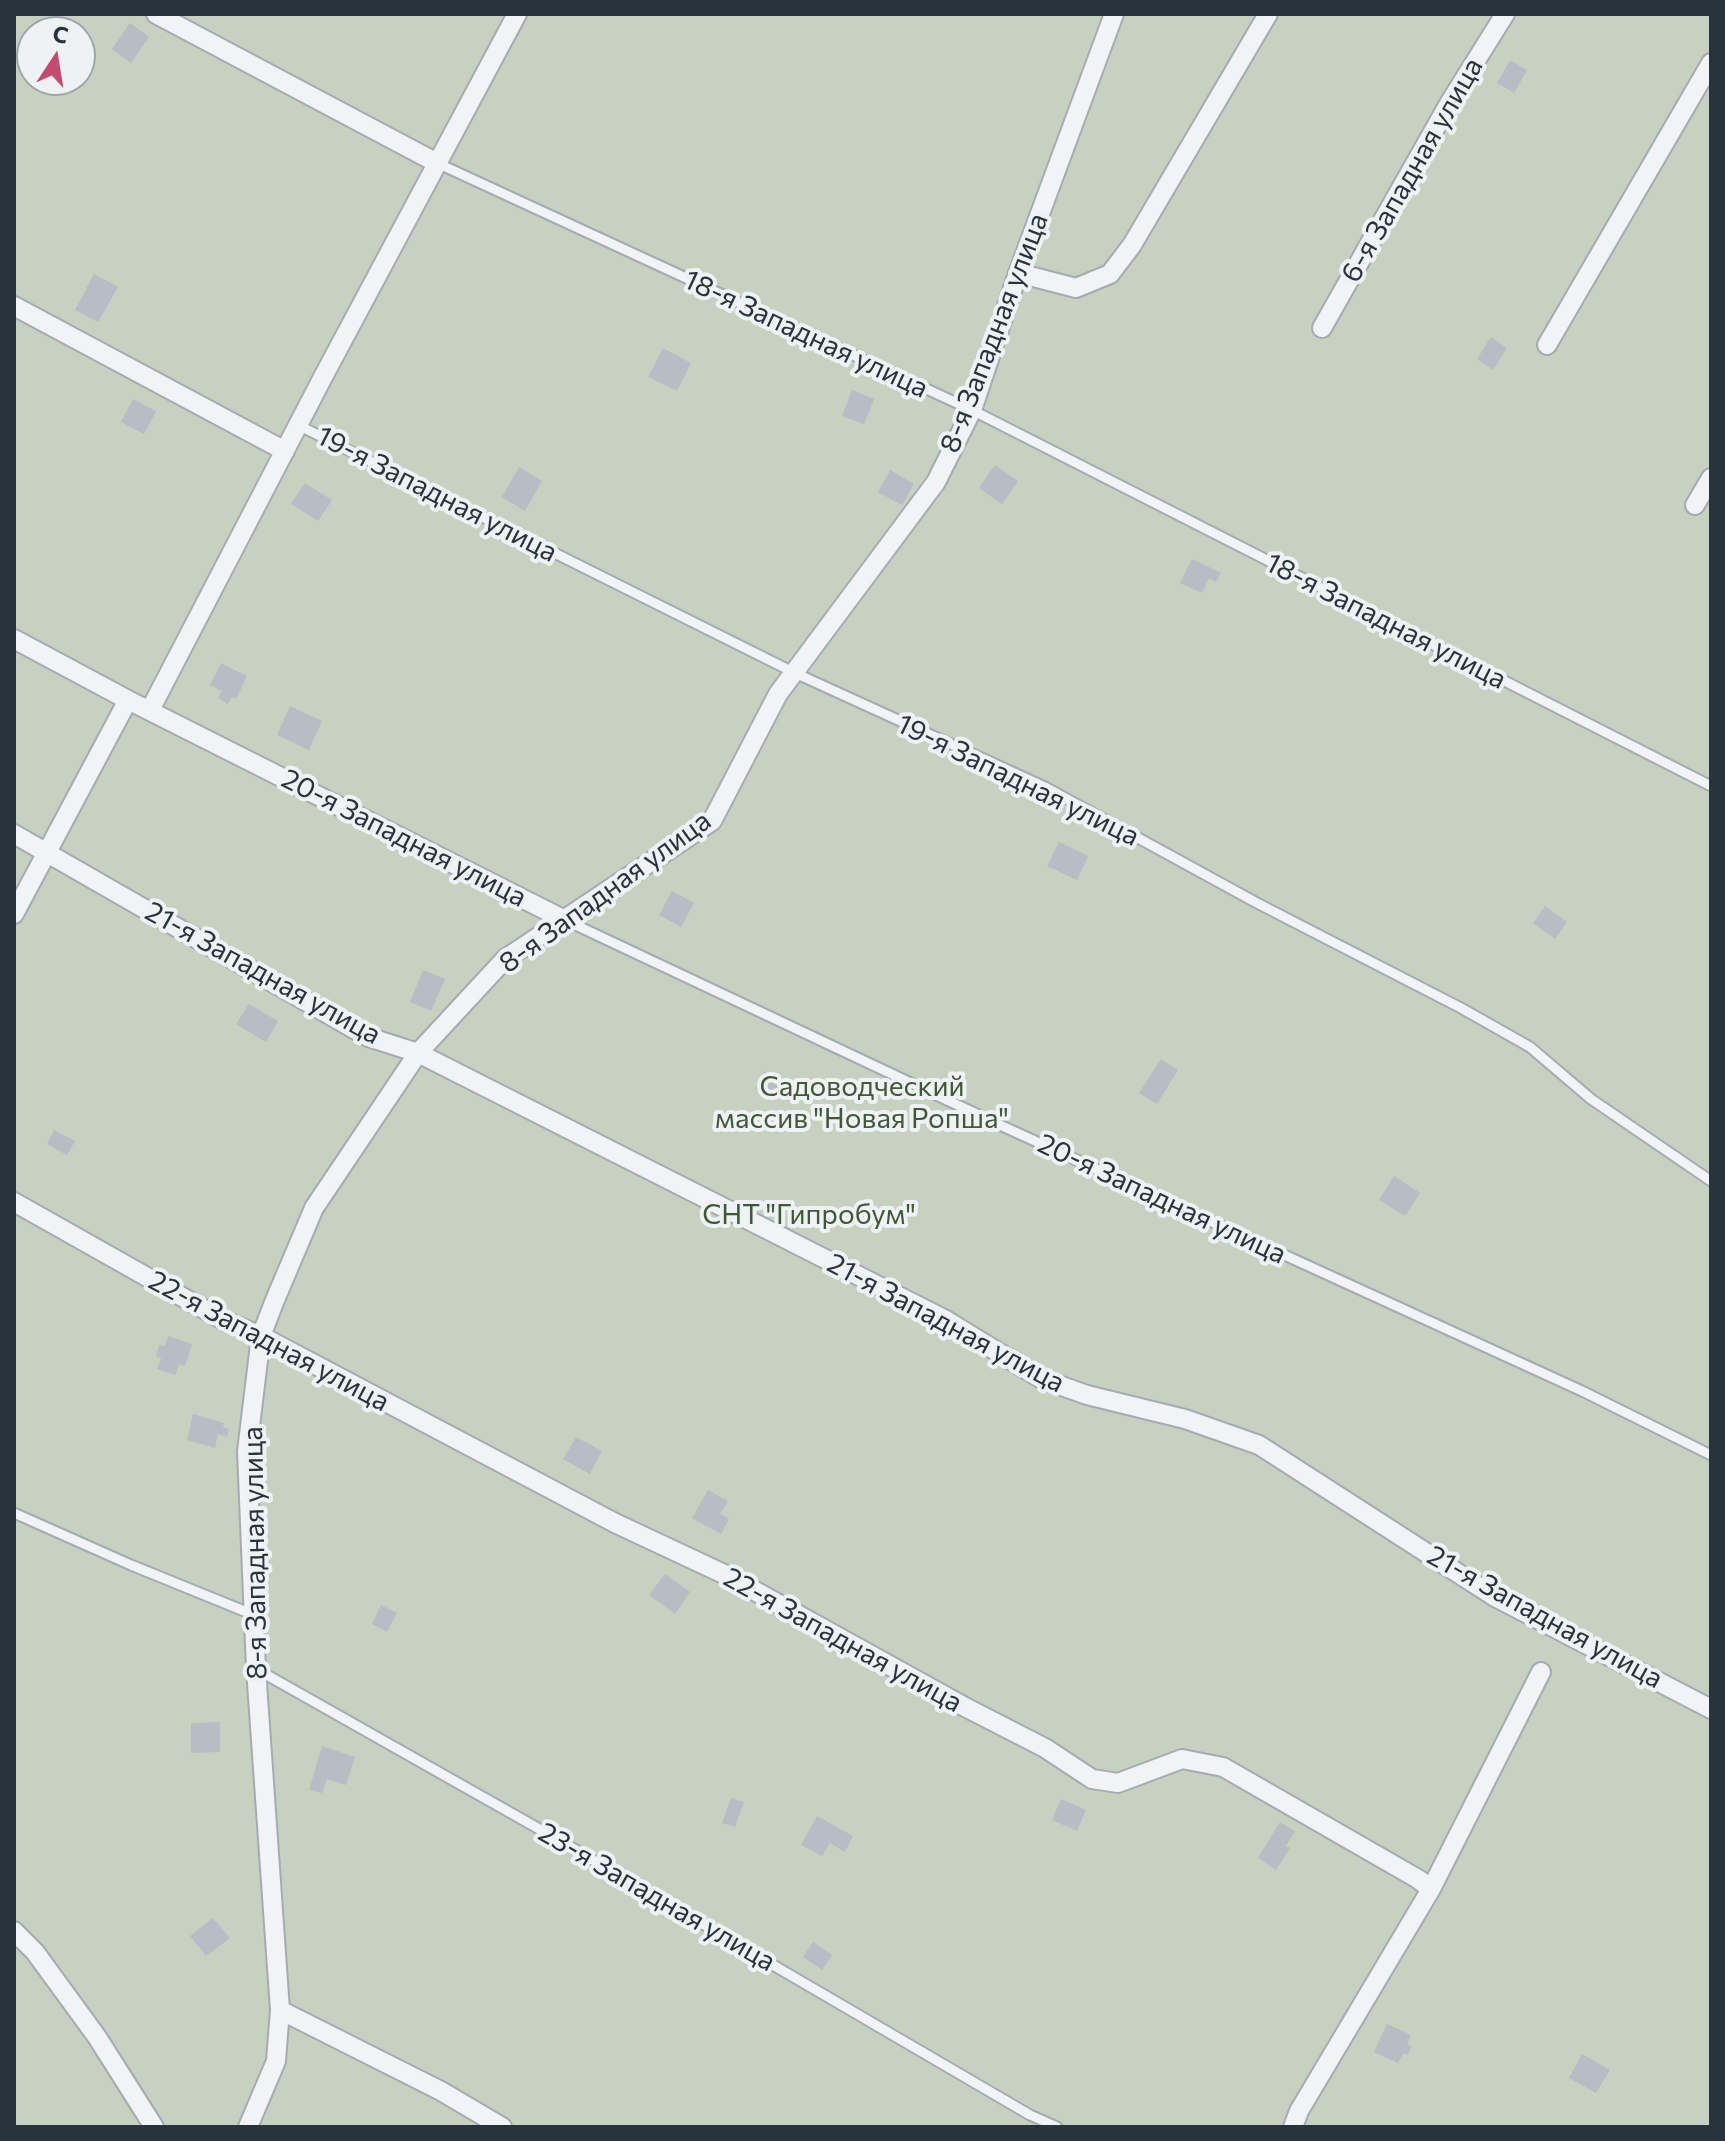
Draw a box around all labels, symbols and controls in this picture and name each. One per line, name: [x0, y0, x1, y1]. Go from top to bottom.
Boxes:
north arrow: [16, 16, 96, 96]
text: С: [51, 19, 71, 49]
street label: 6-я Западная улица: [1334, 52, 1490, 288]
street label: 8-я Западная улица: [933, 209, 1055, 457]
street label: 18-я Западная улица: [679, 263, 933, 405]
street label: 19-я Западная улица: [311, 419, 563, 569]
street label: 18-я Западная улица: [1260, 546, 1512, 696]
street label: 19-я Западная улица: [891, 707, 1145, 853]
street label: 20-я Западная улица: [276, 762, 532, 914]
street label: 8-я Западная улица: [493, 804, 717, 980]
street label: 21-я Западная улица: [139, 894, 387, 1052]
park label: Садоводческий массив "Новая Ропша": [715, 1070, 1009, 1136]
street label: 20-я Западная улица: [1032, 1127, 1292, 1271]
park label: СНТ "Гипробум": [702, 1198, 916, 1232]
street label: 21-я Западная улица: [822, 1246, 1070, 1400]
street label: 22-я Западная улица: [143, 1263, 395, 1419]
street label: 8-я Западная улица: [236, 1426, 274, 1680]
street label: 21-я Западная улица: [1421, 1538, 1669, 1696]
street label: 22-я Западная улица: [718, 1560, 968, 1720]
street label: 23-я Западная улица: [533, 1815, 781, 1979]

